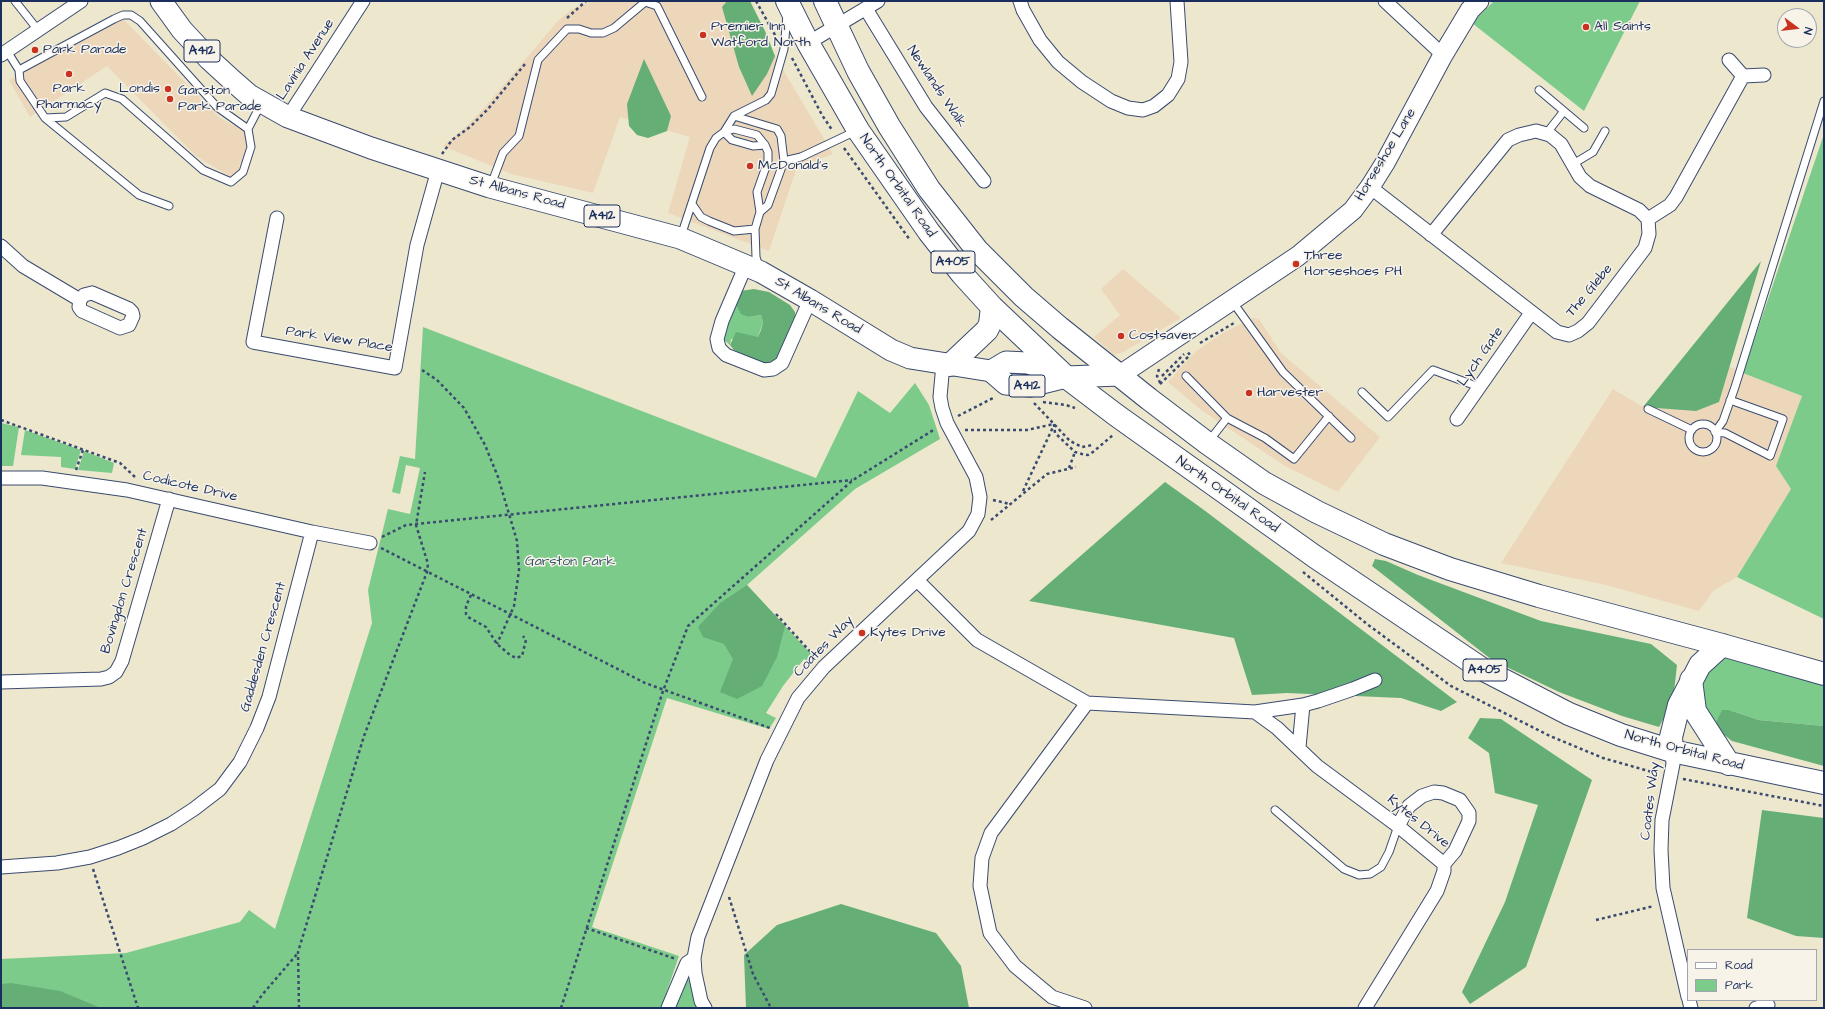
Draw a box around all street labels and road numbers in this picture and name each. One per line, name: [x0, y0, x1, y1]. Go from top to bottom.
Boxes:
street label: Lavinia Avenue: [273, 16, 339, 104]
road number: A412: [184, 40, 220, 62]
street label: Newlands Walk: [903, 43, 969, 131]
street label: Horseshoe Lane: [1352, 106, 1420, 204]
street label: North Orbital Road: [855, 131, 939, 241]
street label: St Albans Road: [467, 172, 567, 214]
road number: A412: [584, 205, 620, 227]
road number: A405: [931, 251, 975, 273]
street label: The Glebe: [1563, 261, 1617, 321]
street label: St Albans Road: [772, 274, 864, 338]
street label: Park View Place: [284, 323, 394, 357]
street label: Lych Gate: [1454, 324, 1508, 390]
road number: A412: [1009, 375, 1045, 397]
street label: North Orbital Road: [1172, 453, 1282, 537]
street label: Codicote Drive: [141, 468, 239, 506]
street label: Bovingdon Crescent: [98, 526, 152, 656]
street label: Gaddesden Crescent: [237, 580, 291, 714]
street label: Coates Way: [791, 613, 857, 681]
road number: A405: [1463, 659, 1507, 681]
street label: North Orbital Road: [1623, 727, 1745, 775]
street label: Coates Way: [1638, 761, 1664, 841]
street label: Kytes Drive: [1383, 792, 1453, 852]

